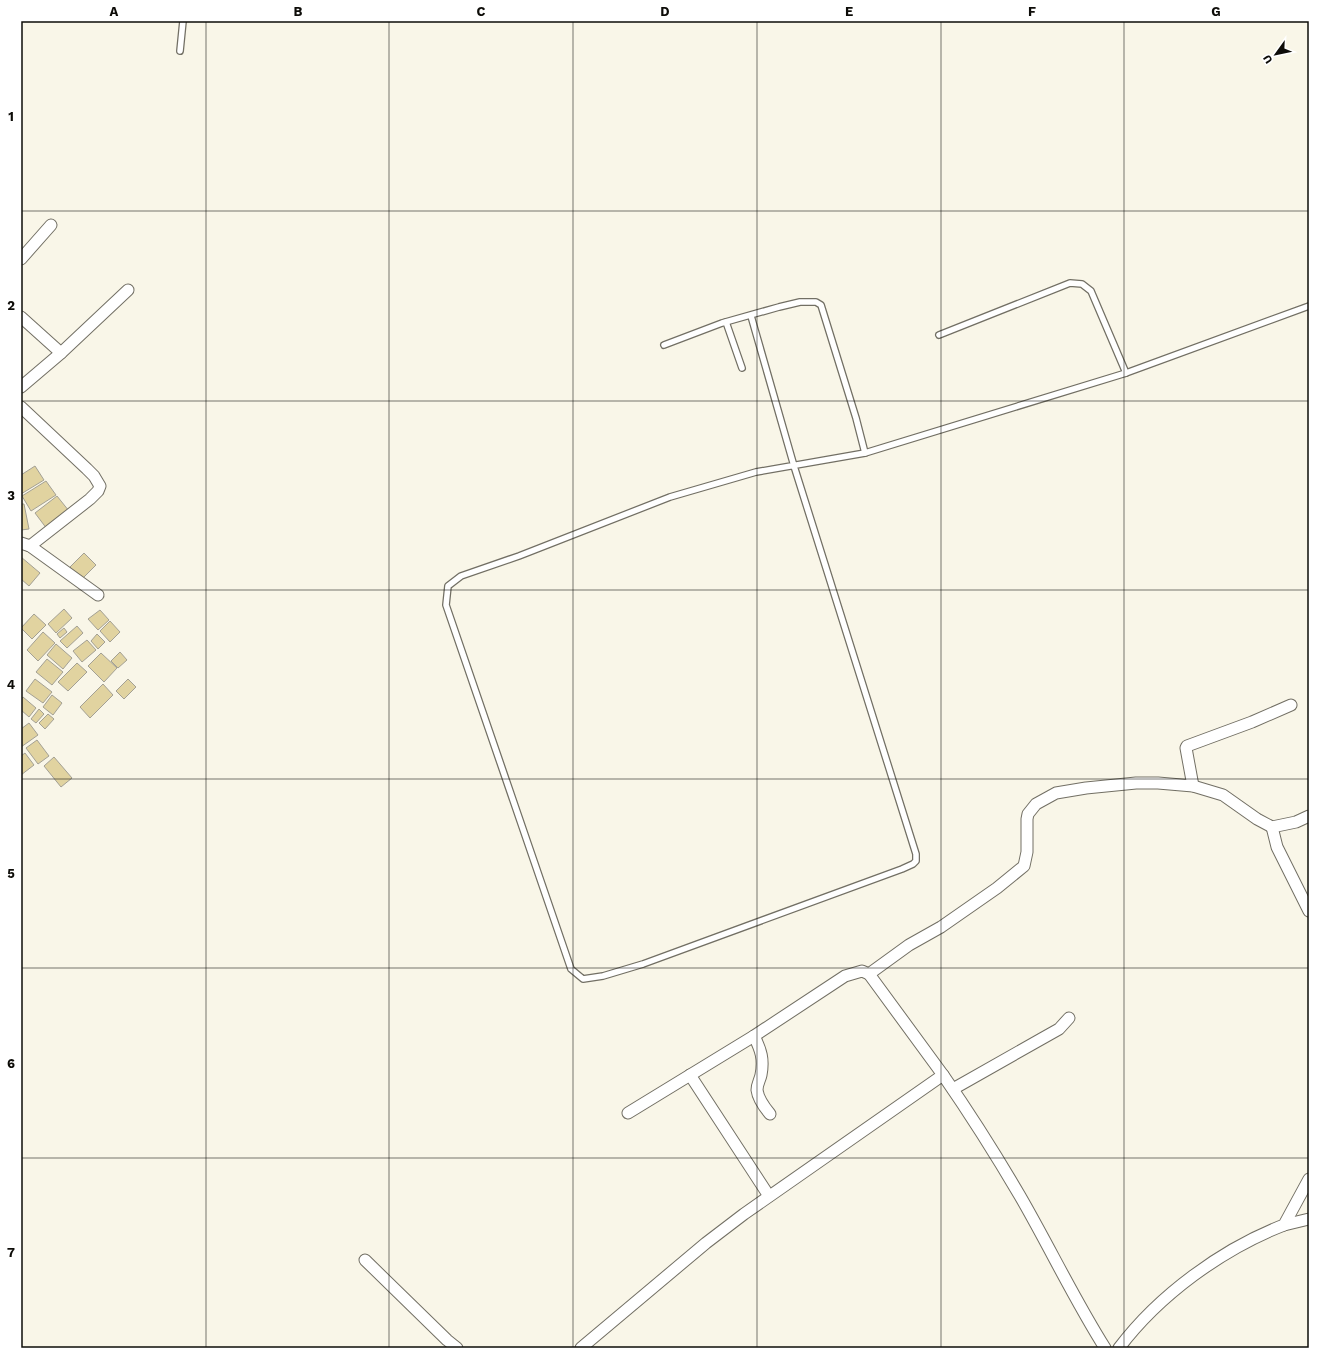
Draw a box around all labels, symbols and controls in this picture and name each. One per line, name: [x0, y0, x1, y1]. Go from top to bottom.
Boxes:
text: A: [110, 4, 119, 19]
text: B: [294, 4, 303, 19]
text: C: [477, 4, 486, 19]
text: D: [660, 4, 670, 19]
text: E: [845, 4, 853, 19]
text: F: [1028, 4, 1036, 19]
text: G: [1211, 4, 1221, 19]
north arrow: [1256, 34, 1296, 74]
text: U: [1260, 52, 1276, 66]
text: 1: [8, 109, 14, 124]
text: 2: [7, 298, 15, 313]
text: 3: [7, 488, 15, 503]
text: 4: [7, 677, 16, 692]
text: 5: [7, 866, 15, 881]
text: 6: [7, 1056, 15, 1071]
text: 7: [7, 1245, 15, 1260]

